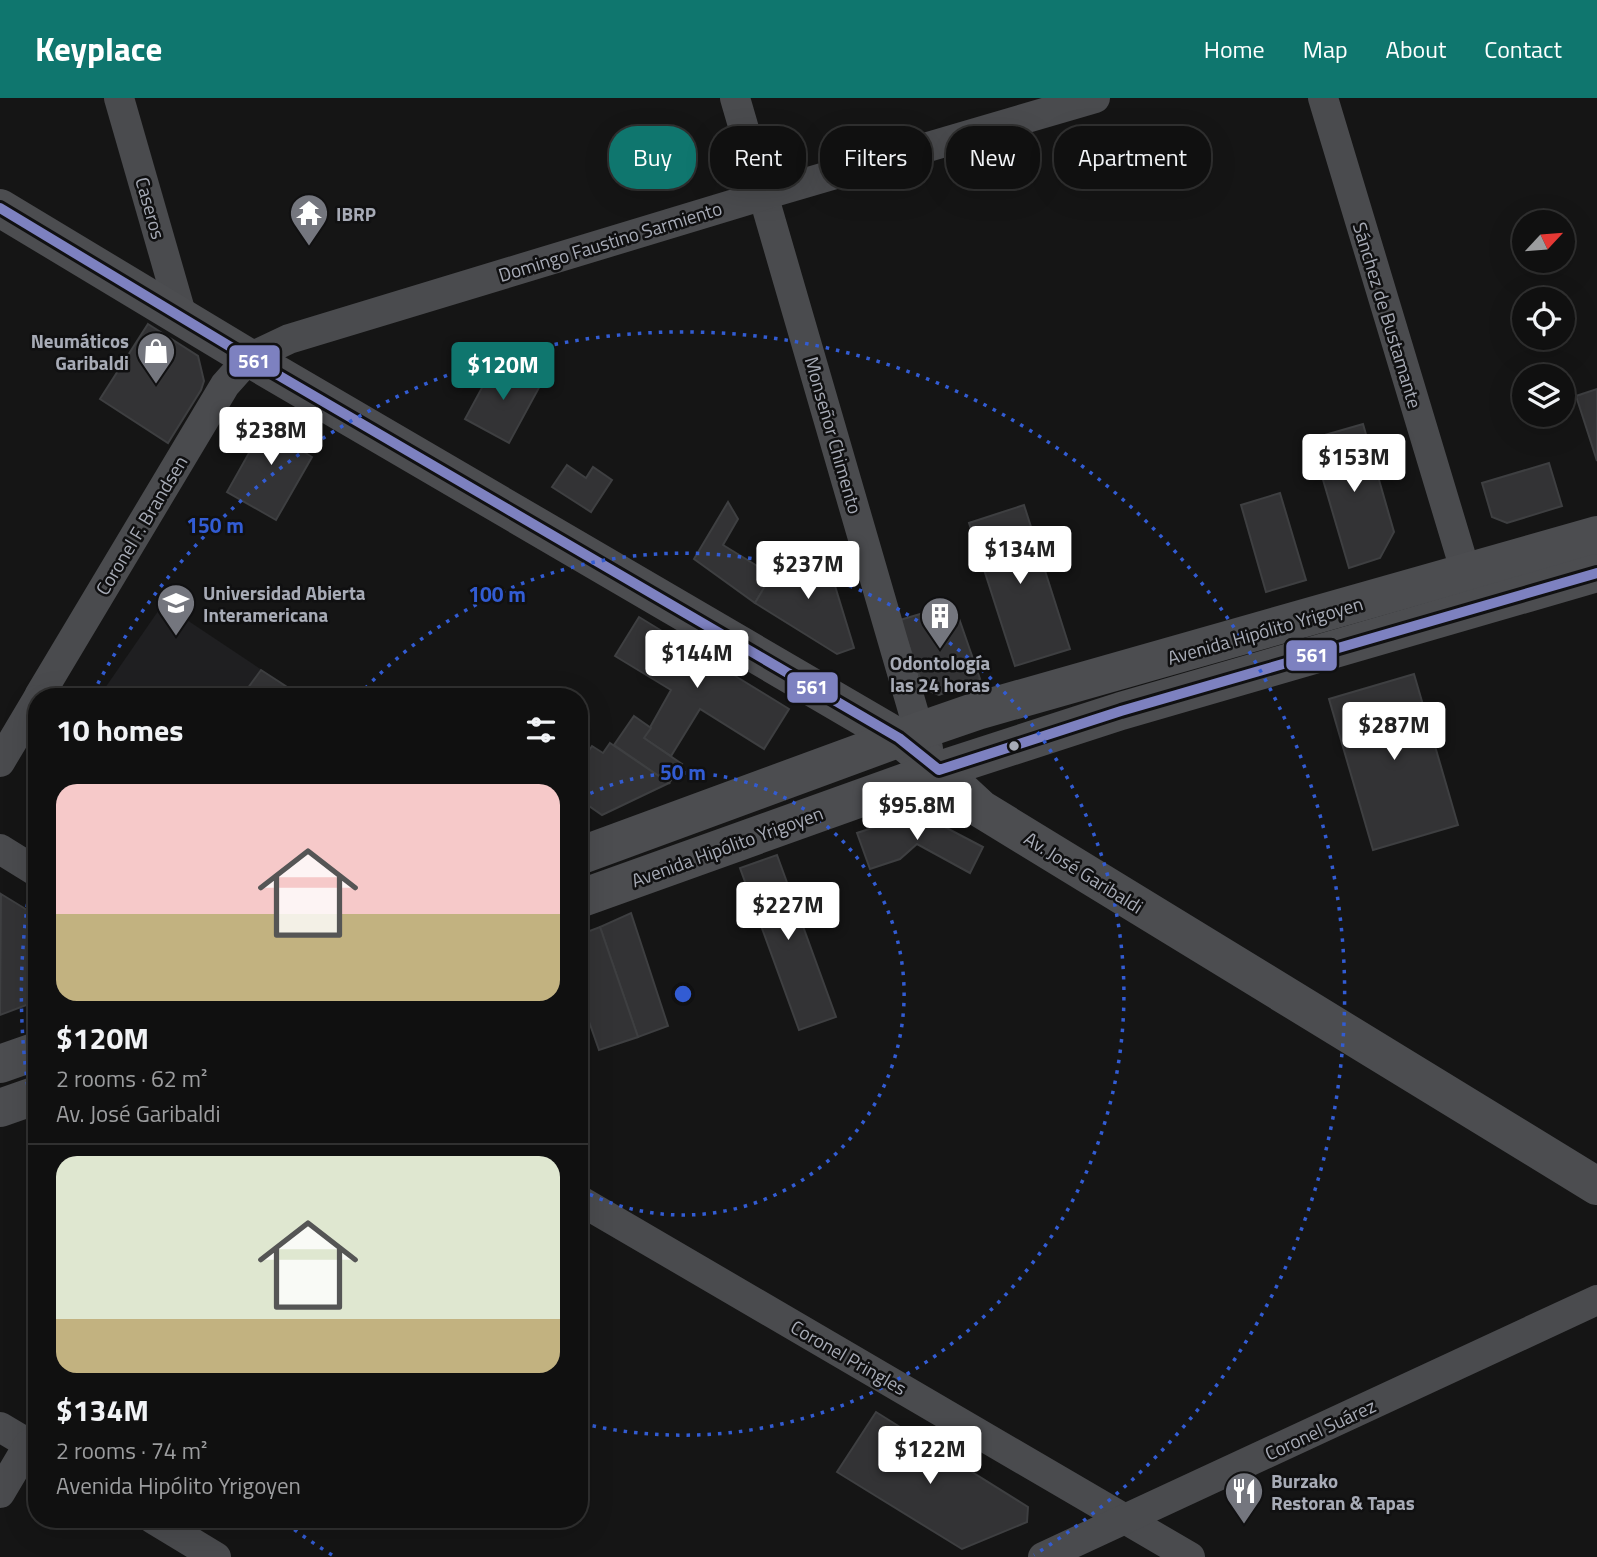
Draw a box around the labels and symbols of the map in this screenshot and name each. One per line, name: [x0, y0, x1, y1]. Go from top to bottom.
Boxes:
street label: Caseros: [128, 173, 174, 243]
temple icon: IBRP: [288, 192, 330, 247]
street label: Domingo Faustino Sarmiento: [495, 193, 725, 289]
place label: IBRP: [336, 199, 376, 228]
north arrow: [1512, 210, 1575, 273]
street label: Sánchez de Bustamante: [1346, 218, 1430, 412]
place label: Neumáticos Garibaldi: [31, 326, 129, 377]
shop icon: Neumáticos Garibaldi: [135, 330, 177, 385]
pin: $120M: [454, 342, 552, 402]
line badge: 561: [228, 344, 281, 378]
text: 561: [238, 346, 270, 375]
street label: Monseñor Chimento: [798, 353, 870, 517]
pin: $238M: [222, 408, 320, 467]
pin: $153M: [1305, 434, 1403, 494]
street label: Coronel F. Brandsen: [88, 450, 194, 600]
text: 150 m: [186, 509, 244, 541]
pin: $134M: [971, 526, 1069, 586]
pin: $237M: [759, 542, 857, 601]
place label: Universidad Abierta Interamericana: [203, 578, 366, 629]
text: 100 m: [468, 578, 526, 610]
school or university icon: Universidad Abierta Interamericana: [155, 582, 197, 637]
street label: Avenida Hipólito Yrigoyen: [1164, 588, 1366, 672]
building icon: Odontología las 24 horas: [919, 595, 961, 650]
pin: $144M: [648, 630, 746, 690]
line badge: 561: [1285, 639, 1338, 672]
text: 561: [1296, 640, 1328, 669]
place label: Odontología las 24 horas: [890, 648, 991, 699]
line badge: 561: [786, 671, 839, 704]
text: 561: [796, 672, 828, 701]
pin: $287M: [1345, 702, 1443, 762]
unlabelled marker: [1007, 739, 1021, 753]
text: 50 m: [660, 756, 706, 788]
pin: $95.8M: [860, 782, 974, 842]
street label: Avenida Hipólito Yrigoyen: [627, 798, 827, 894]
street label: Av. José Garibaldi: [1019, 824, 1149, 920]
pin: $227M: [739, 882, 837, 942]
centre of rings: [671, 982, 695, 1006]
street label: Coronel Pringles: [786, 1312, 913, 1402]
street label: Coronel Suárez: [1260, 1391, 1380, 1467]
pin: $122M: [881, 1426, 979, 1486]
place label: Burzako Restoran & Tapas: [1271, 1466, 1415, 1517]
restaurant icon: Burzako Restoran & Tapas: [1223, 1470, 1265, 1525]

